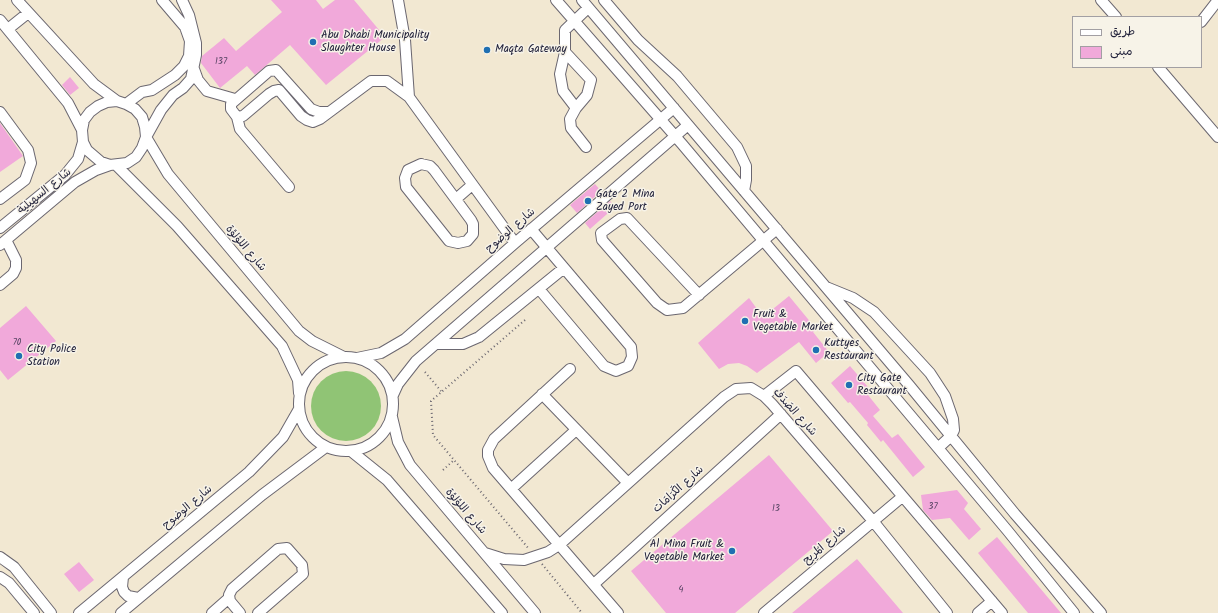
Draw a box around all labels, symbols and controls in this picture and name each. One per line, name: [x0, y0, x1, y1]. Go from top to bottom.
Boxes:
legend: [1072, 16, 1202, 68]
text: طريق: [1110, 22, 1135, 41]
place label: Abu Dhabi Municipality Slaughter House: [321, 29, 429, 55]
marker: Abu Dhabi Municipality Slaughter House: [308, 37, 318, 47]
text: مبنى: [1110, 42, 1133, 61]
place label: Maqta Gateway: [495, 43, 567, 57]
marker: Maqta Gateway: [482, 45, 492, 55]
house number: 137: [215, 57, 227, 67]
street label: شارع السهيلية: [15, 166, 75, 218]
place label: Gate 2 Mina Zayed Port: [596, 188, 655, 214]
marker: Gate 2 Mina Zayed Port: [583, 196, 593, 206]
street label: شارع الوضوح: [484, 206, 538, 256]
street label: شارع اللؤلؤة: [222, 223, 268, 275]
place label: Fruit & Vegetable Market: [753, 308, 833, 334]
marker: Fruit & Vegetable Market: [740, 316, 750, 326]
place label: Kuttyes Restaurant: [824, 337, 874, 363]
house number: 70: [13, 338, 21, 348]
place label: City Police Station: [27, 343, 76, 369]
marker: Kuttyes Restaurant: [811, 345, 821, 355]
marker: City Police Station: [14, 351, 24, 361]
place label: City Gate Restaurant: [857, 372, 907, 398]
marker: City Gate Restaurant: [844, 380, 854, 390]
street label: شارع الصَدَف: [769, 387, 819, 439]
street label: شارع الكَرَامَات: [651, 464, 707, 516]
street label: شارع الوضوح: [160, 483, 216, 533]
street label: شارع اللؤلؤة: [442, 487, 488, 537]
house number: 37: [928, 502, 938, 512]
house number: 13: [772, 504, 780, 514]
street label: شارع المُرِيح: [801, 524, 849, 568]
place label: Al Mina Fruit & Vegetable Market: [644, 538, 724, 564]
marker: Al Mina Fruit & Vegetable Market: [727, 546, 737, 556]
house number: 4: [679, 585, 683, 595]

